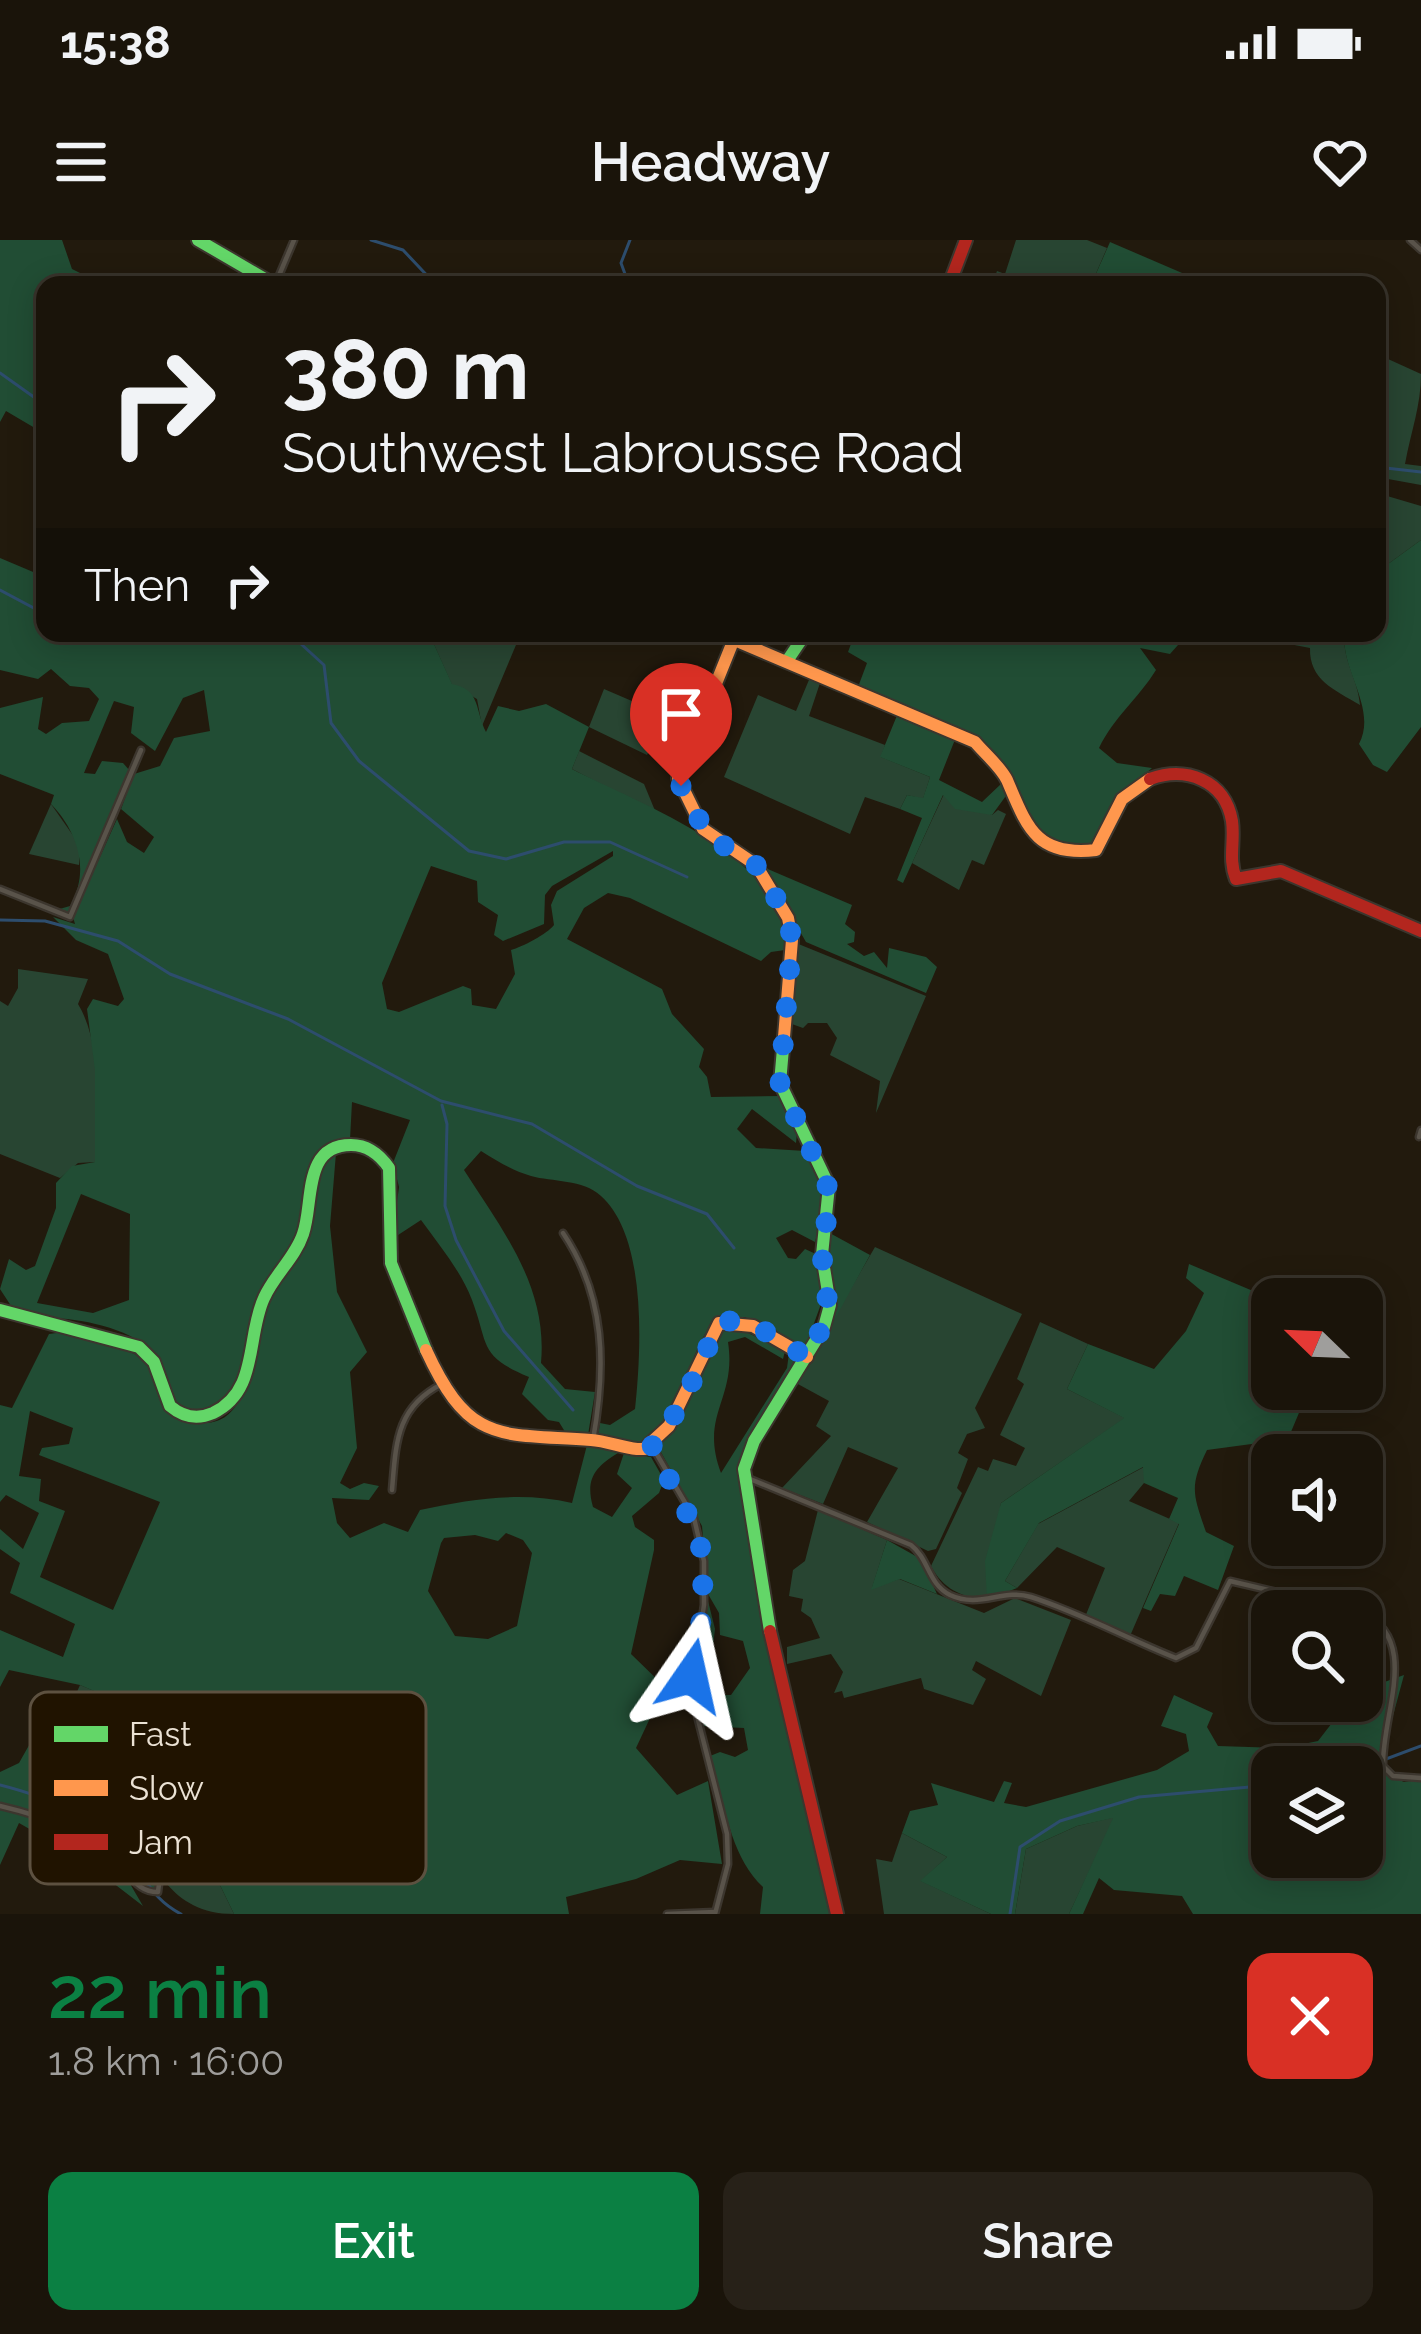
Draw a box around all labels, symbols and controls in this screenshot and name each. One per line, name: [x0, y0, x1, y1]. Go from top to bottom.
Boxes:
text: 15:38: [60, 16, 171, 69]
icon: menu: [48, 129, 114, 195]
icon: heart: [1307, 129, 1373, 195]
text: Headway: [591, 130, 830, 194]
text: 380 m: [282, 320, 530, 419]
icon: right: [84, 324, 240, 480]
text: Southwest Labrousse Road: [282, 421, 964, 485]
icon: right: [214, 552, 280, 618]
text: Then: [84, 559, 190, 612]
pin: [630, 663, 732, 786]
icon: arrive: [648, 681, 714, 747]
north arrow: [1251, 1278, 1383, 1410]
map controls: [1251, 1278, 1383, 1878]
button: sound: [1251, 1434, 1383, 1566]
button: search: [1251, 1590, 1383, 1722]
position arrow: [628, 1613, 754, 1739]
legend: [30, 1692, 426, 1884]
text: Fast: [129, 1715, 191, 1754]
button: layers: [1251, 1746, 1383, 1878]
text: Slow: [129, 1769, 204, 1808]
text: Jam: [129, 1823, 193, 1862]
text: 22 min: [48, 1950, 272, 2035]
button: close: [1247, 1953, 1373, 2079]
text: 1.8 km · 16:00: [48, 2038, 284, 2084]
button: Exit: [48, 2172, 699, 2310]
button: Share: [723, 2172, 1373, 2310]

